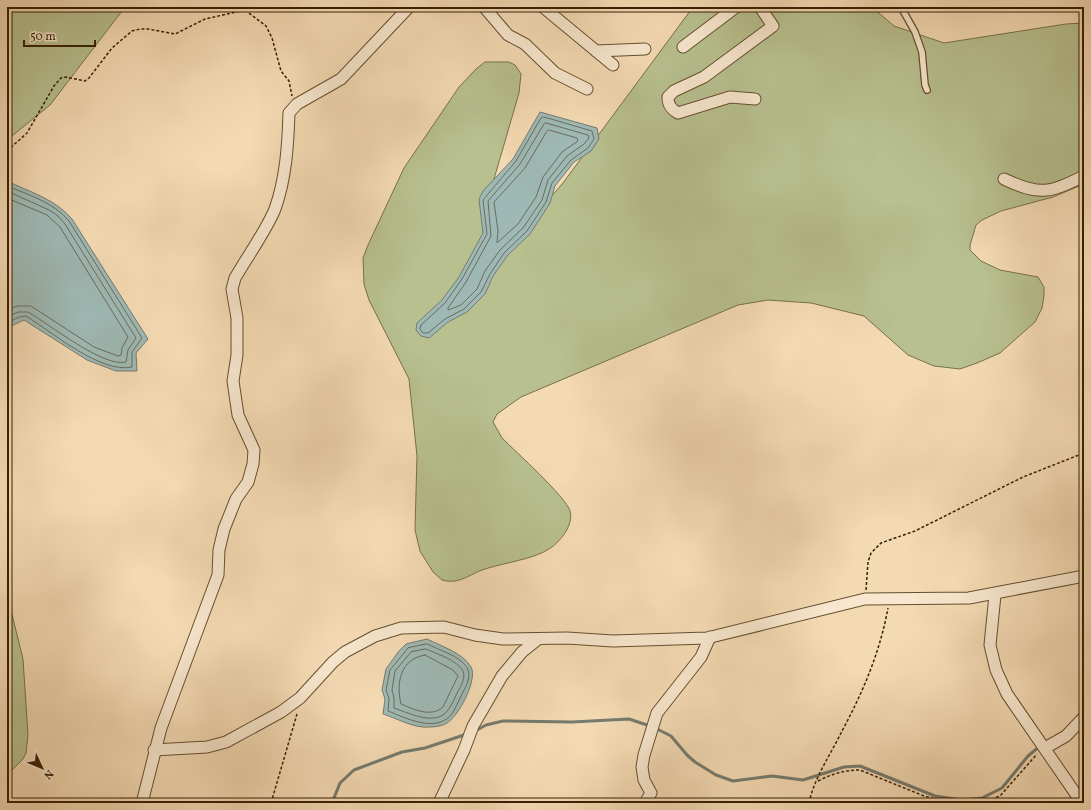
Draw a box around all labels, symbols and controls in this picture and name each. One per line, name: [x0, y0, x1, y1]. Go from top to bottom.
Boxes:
scale bar: [24, 22, 95, 48]
text: 50 m: [30, 29, 56, 45]
north arrow: [22, 748, 62, 788]
text: N: [40, 766, 56, 782]

